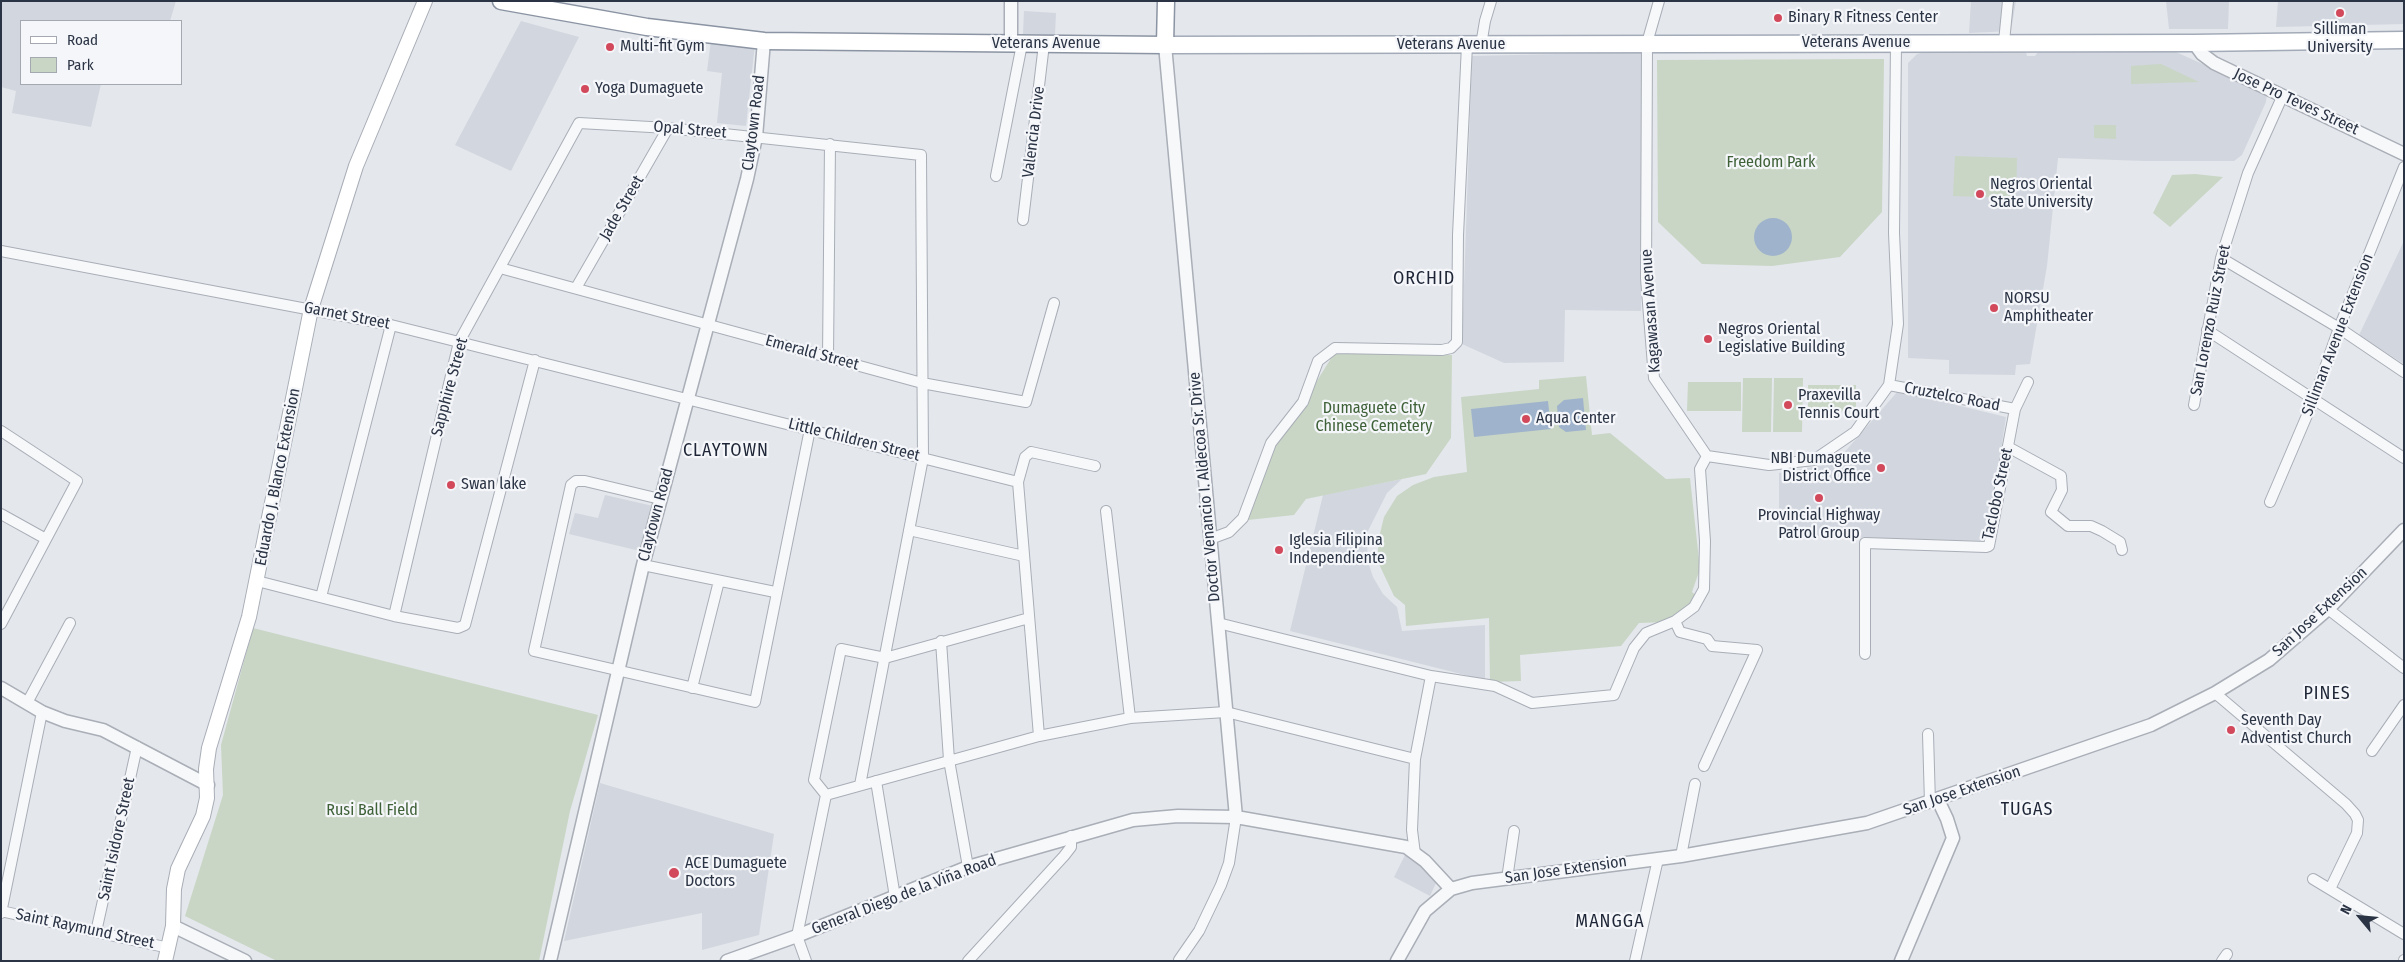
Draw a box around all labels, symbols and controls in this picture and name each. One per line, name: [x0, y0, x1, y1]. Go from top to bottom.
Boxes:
marker: Silliman University: [2334, 7, 2346, 19]
place label: Binary R Fitness Center: [1788, 8, 1938, 28]
marker: Binary R Fitness Center: [1772, 12, 1784, 24]
legend: [20, 20, 182, 85]
place label: Silliman University: [2307, 20, 2373, 58]
text: Road: [67, 31, 98, 49]
street label: Veterans Avenue: [1802, 33, 1910, 53]
street label: Veterans Avenue: [992, 34, 1100, 54]
street label: Veterans Avenue: [1397, 35, 1505, 55]
place label: Multi-fit Gym: [620, 37, 705, 57]
marker: Multi-fit Gym: [604, 41, 616, 53]
text: Park: [67, 56, 94, 74]
street label: Jose Pro Teves Street: [2230, 65, 2362, 139]
street label: Claytown Road: [739, 74, 769, 172]
place label: Yoga Dumaguete: [595, 79, 703, 99]
marker: Yoga Dumaguete: [579, 83, 591, 95]
street label: Valencia Drive: [1019, 85, 1049, 179]
street label: Opal Street: [653, 117, 727, 143]
park label: Freedom Park: [1727, 153, 1815, 173]
street label: Jade Street: [596, 172, 648, 244]
place label: Negros Oriental State University: [1990, 175, 2093, 213]
marker: Negros Oriental State University: [1974, 188, 1986, 200]
street label: San Lorenzo Ruiz Street: [2187, 243, 2235, 397]
street label: Kagawasan Avenue: [1637, 249, 1665, 373]
street label: Silliman Avenue Extension: [2298, 251, 2378, 419]
district label: ORCHID: [1392, 268, 1456, 290]
place label: NORSU Amphitheater: [2004, 289, 2093, 327]
street label: Garnet Street: [302, 298, 392, 334]
marker: NORSU Amphitheater: [1988, 302, 2000, 314]
place label: Negros Oriental Legislative Building: [1718, 320, 1845, 358]
street label: Emerald Street: [763, 331, 861, 375]
marker: Negros Oriental Legislative Building: [1702, 333, 1714, 345]
street label: Sapphire Street: [428, 336, 472, 438]
street label: Doctor Venancio I. Aldecoa Sr. Drive: [1185, 371, 1225, 603]
street label: Cruztelco Road: [1903, 378, 2001, 416]
street label: Eduardo J. Blanco Extension: [251, 386, 305, 568]
place label: Praxevilla Tennis Court: [1798, 386, 1879, 424]
park label: Dumaguete City Chinese Cemetery: [1316, 399, 1432, 437]
marker: Praxevilla Tennis Court: [1782, 399, 1794, 411]
place label: Aqua Center: [1536, 409, 1616, 429]
marker: Aqua Center: [1520, 413, 1532, 425]
street label: Little Children Street: [786, 414, 922, 466]
district label: CLAYTOWN: [682, 440, 770, 462]
street label: Taclobo Street: [1979, 446, 2017, 542]
place label: NBI Dumaguete District Office: [1770, 449, 1871, 487]
marker: NBI Dumaguete District Office: [1875, 462, 1887, 474]
street label: Claytown Road: [634, 466, 678, 564]
place label: Swan lake: [461, 475, 526, 495]
marker: Swan lake: [445, 479, 457, 491]
marker: Provincial Highway Patrol Group: [1813, 492, 1825, 504]
place label: Provincial Highway Patrol Group: [1758, 506, 1880, 544]
place label: Iglesia Filipina Independiente: [1289, 531, 1385, 569]
marker: Iglesia Filipina Independiente: [1273, 544, 1285, 556]
street label: San Jose Extension: [2269, 563, 2371, 661]
district label: PINES: [2303, 683, 2351, 705]
place label: Seventh Day Adventist Church: [2241, 711, 2352, 749]
marker: Seventh Day Adventist Church: [2225, 724, 2237, 736]
street label: San Jose Extension: [1901, 762, 2023, 820]
street label: Saint Isidore Street: [95, 776, 139, 902]
district label: TUGAS: [2000, 799, 2054, 821]
park label: Rusi Ball Field: [326, 801, 418, 821]
street label: General Diego de la Viña Road: [809, 851, 999, 939]
street label: San Jose Extension: [1504, 852, 1628, 888]
place label: ACE Dumaguete Doctors: [685, 854, 787, 892]
marker: ACE Dumaguete Doctors: [667, 866, 681, 880]
north arrow: [2335, 892, 2385, 942]
text: N: [2337, 902, 2356, 917]
street label: Saint Raymund Street: [14, 905, 156, 953]
district label: MANGGA: [1575, 911, 1645, 933]

